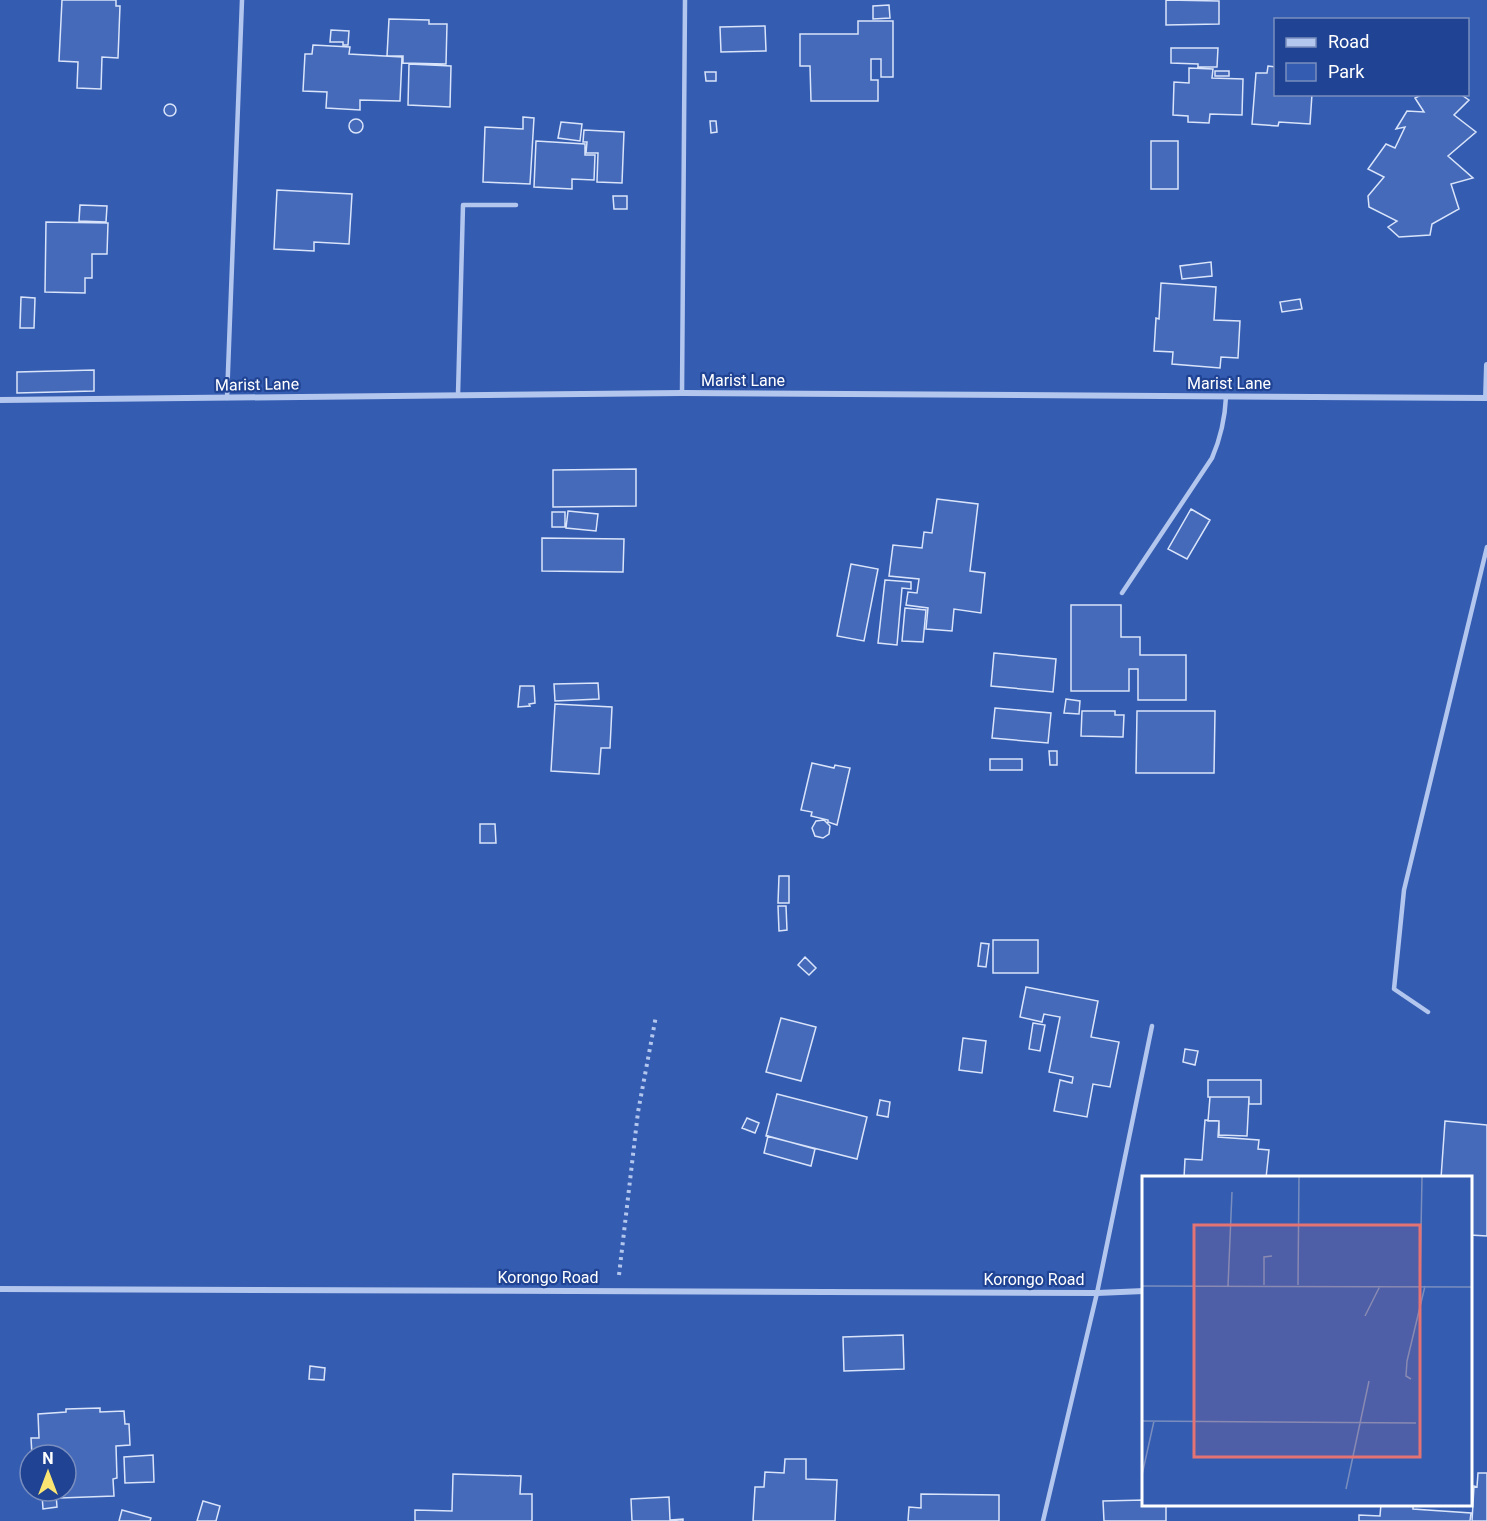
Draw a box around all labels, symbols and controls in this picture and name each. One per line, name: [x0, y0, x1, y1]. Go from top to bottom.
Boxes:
legend: [1274, 18, 1469, 96]
text: Road: [1328, 31, 1369, 52]
text: Park: [1328, 61, 1365, 82]
street label: Marist Lane: [701, 371, 785, 390]
street label: Marist Lane: [215, 374, 299, 395]
street label: Marist Lane: [1187, 374, 1271, 393]
inset map: [1142, 1176, 1472, 1506]
street label: Korongo Road: [498, 1268, 598, 1287]
street label: Korongo Road: [984, 1270, 1084, 1289]
north arrow: [18, 1443, 78, 1503]
text: N: [42, 1449, 54, 1468]

